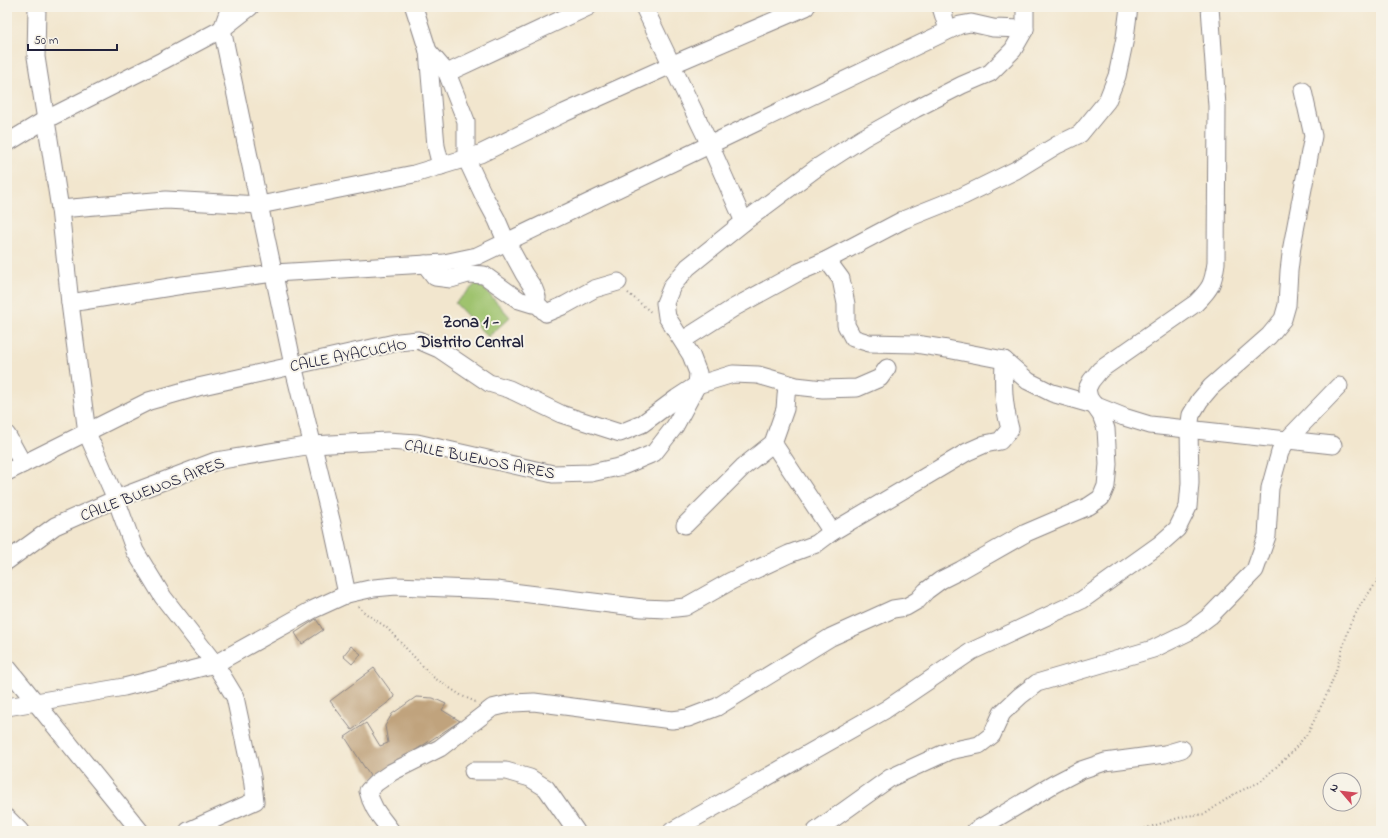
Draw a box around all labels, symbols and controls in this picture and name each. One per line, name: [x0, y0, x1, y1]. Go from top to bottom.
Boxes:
scale bar: [28, 26, 117, 52]
text: 50 m: [34, 32, 58, 50]
district label: Zona 1 - Distrito Central: [417, 310, 524, 355]
street label: CALLE AYACUCHO: [288, 333, 409, 379]
street label: CALLE BUENOS AIRES: [402, 434, 557, 486]
street label: CALLE BUENOS AIRES: [77, 451, 228, 528]
north arrow: [1322, 772, 1362, 812]
text: N: [1325, 781, 1343, 795]

